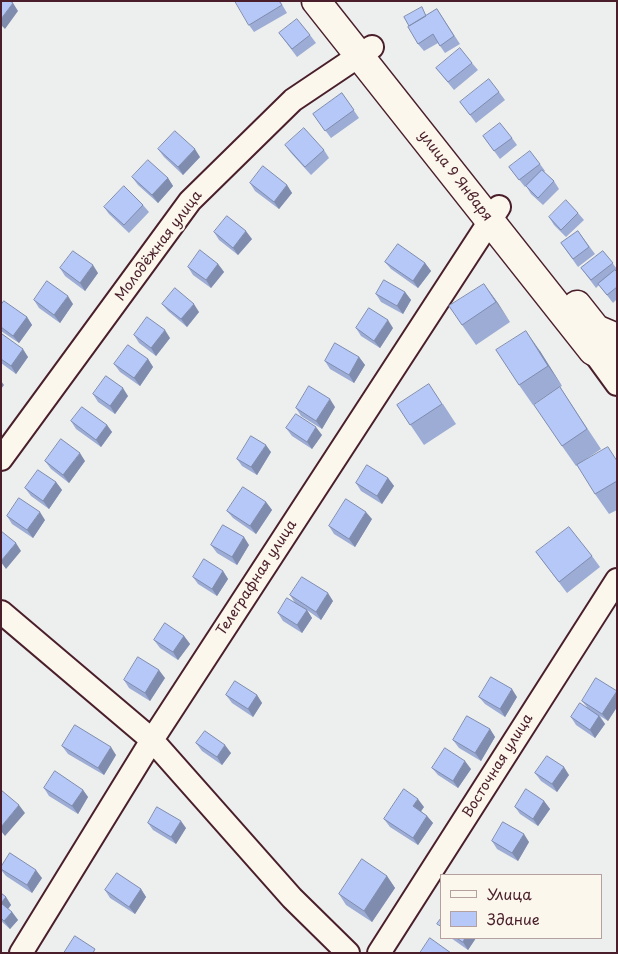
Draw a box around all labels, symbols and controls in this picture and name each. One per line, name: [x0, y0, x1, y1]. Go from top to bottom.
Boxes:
street label: улица 9 Января: [414, 127, 496, 225]
street label: Молодёжная улица: [112, 188, 206, 304]
street label: Телеграфная улица: [213, 517, 301, 639]
street label: Восточная улица: [459, 711, 537, 821]
legend: [440, 874, 603, 939]
text: Улица: [487, 882, 532, 905]
text: Здание: [487, 907, 540, 930]

